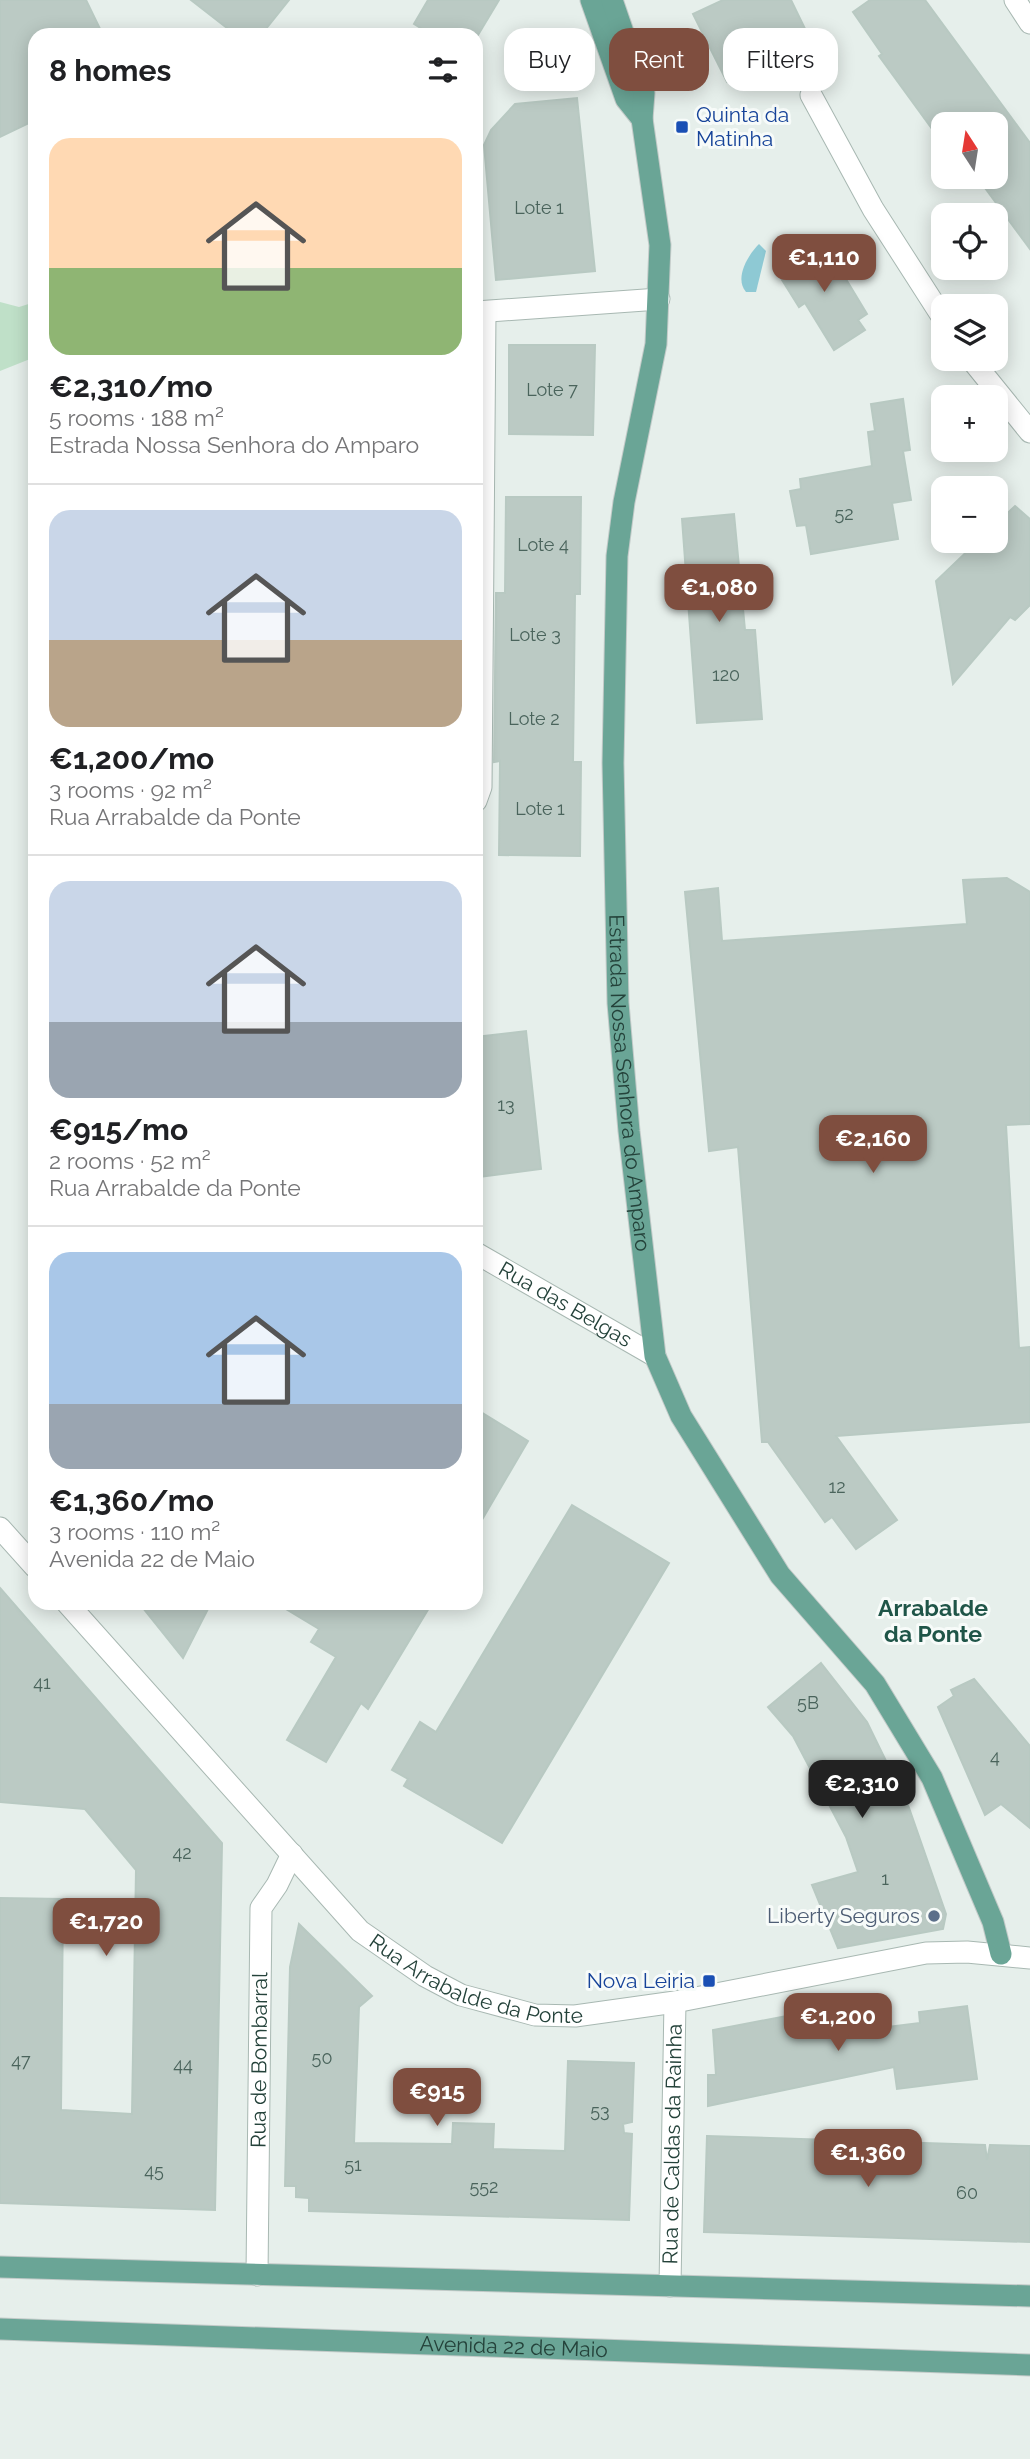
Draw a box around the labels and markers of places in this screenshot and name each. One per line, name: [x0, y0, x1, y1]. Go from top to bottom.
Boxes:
place label: Quinta da Matinha: [696, 102, 789, 151]
marker: Quinta da Matinha: [674, 119, 690, 135]
pin: €1,110: [767, 234, 881, 294]
pin: €1,080: [662, 564, 776, 624]
pin: €2,160: [816, 1116, 930, 1175]
pin: €2,310: [805, 1760, 919, 1820]
pin: €1,720: [49, 1898, 163, 1958]
place label: Liberty Seguros: [767, 1903, 920, 1928]
marker: Liberty Seguros: [926, 1908, 942, 1924]
place label: Nova Leiria: [587, 1968, 695, 1993]
marker: Nova Leiria: [701, 1973, 717, 1989]
pin: €1,200: [781, 1994, 895, 2053]
pin: €915: [396, 2068, 478, 2128]
pin: €1,360: [811, 2130, 925, 2189]

